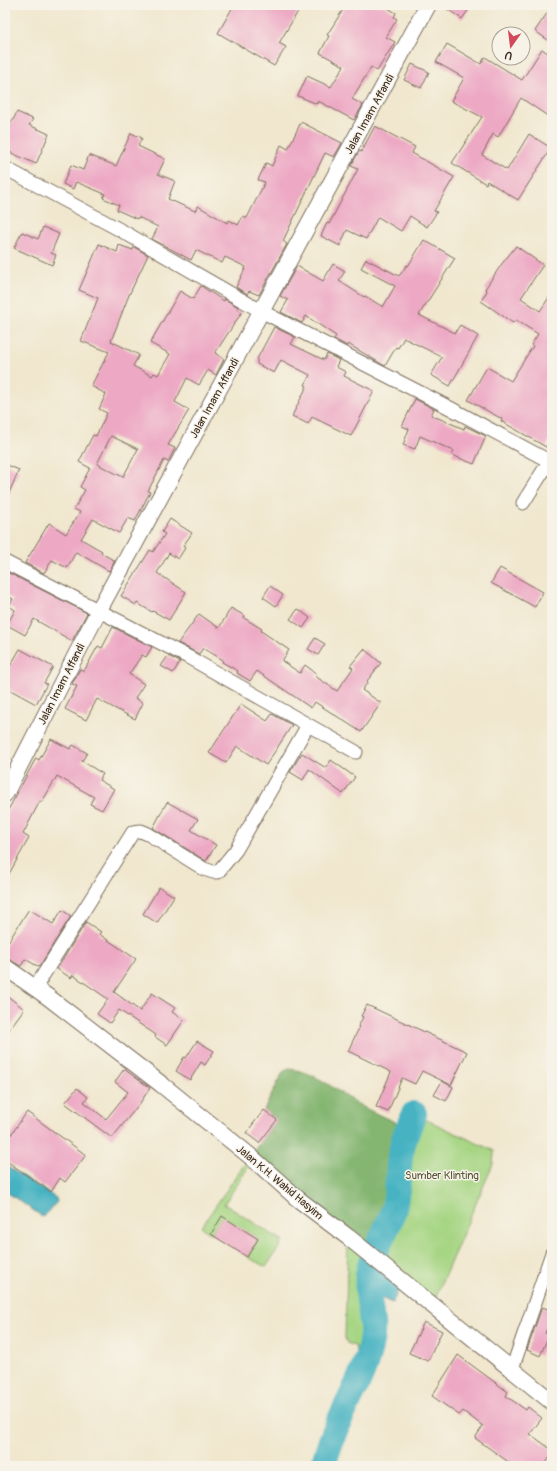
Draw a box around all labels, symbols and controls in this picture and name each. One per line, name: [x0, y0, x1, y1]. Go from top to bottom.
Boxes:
north arrow: [491, 26, 531, 66]
text: U: [504, 48, 514, 62]
street label: Jalan Imam Affandi: [342, 72, 397, 156]
street label: Jalan Imam Affandi: [187, 356, 242, 440]
street label: Jalan Imam Affandi: [35, 641, 88, 727]
street label: Jalan K.H. Wahid Hasyim: [234, 1142, 326, 1223]
park label: Sumber Klinting: [405, 1169, 479, 1182]

